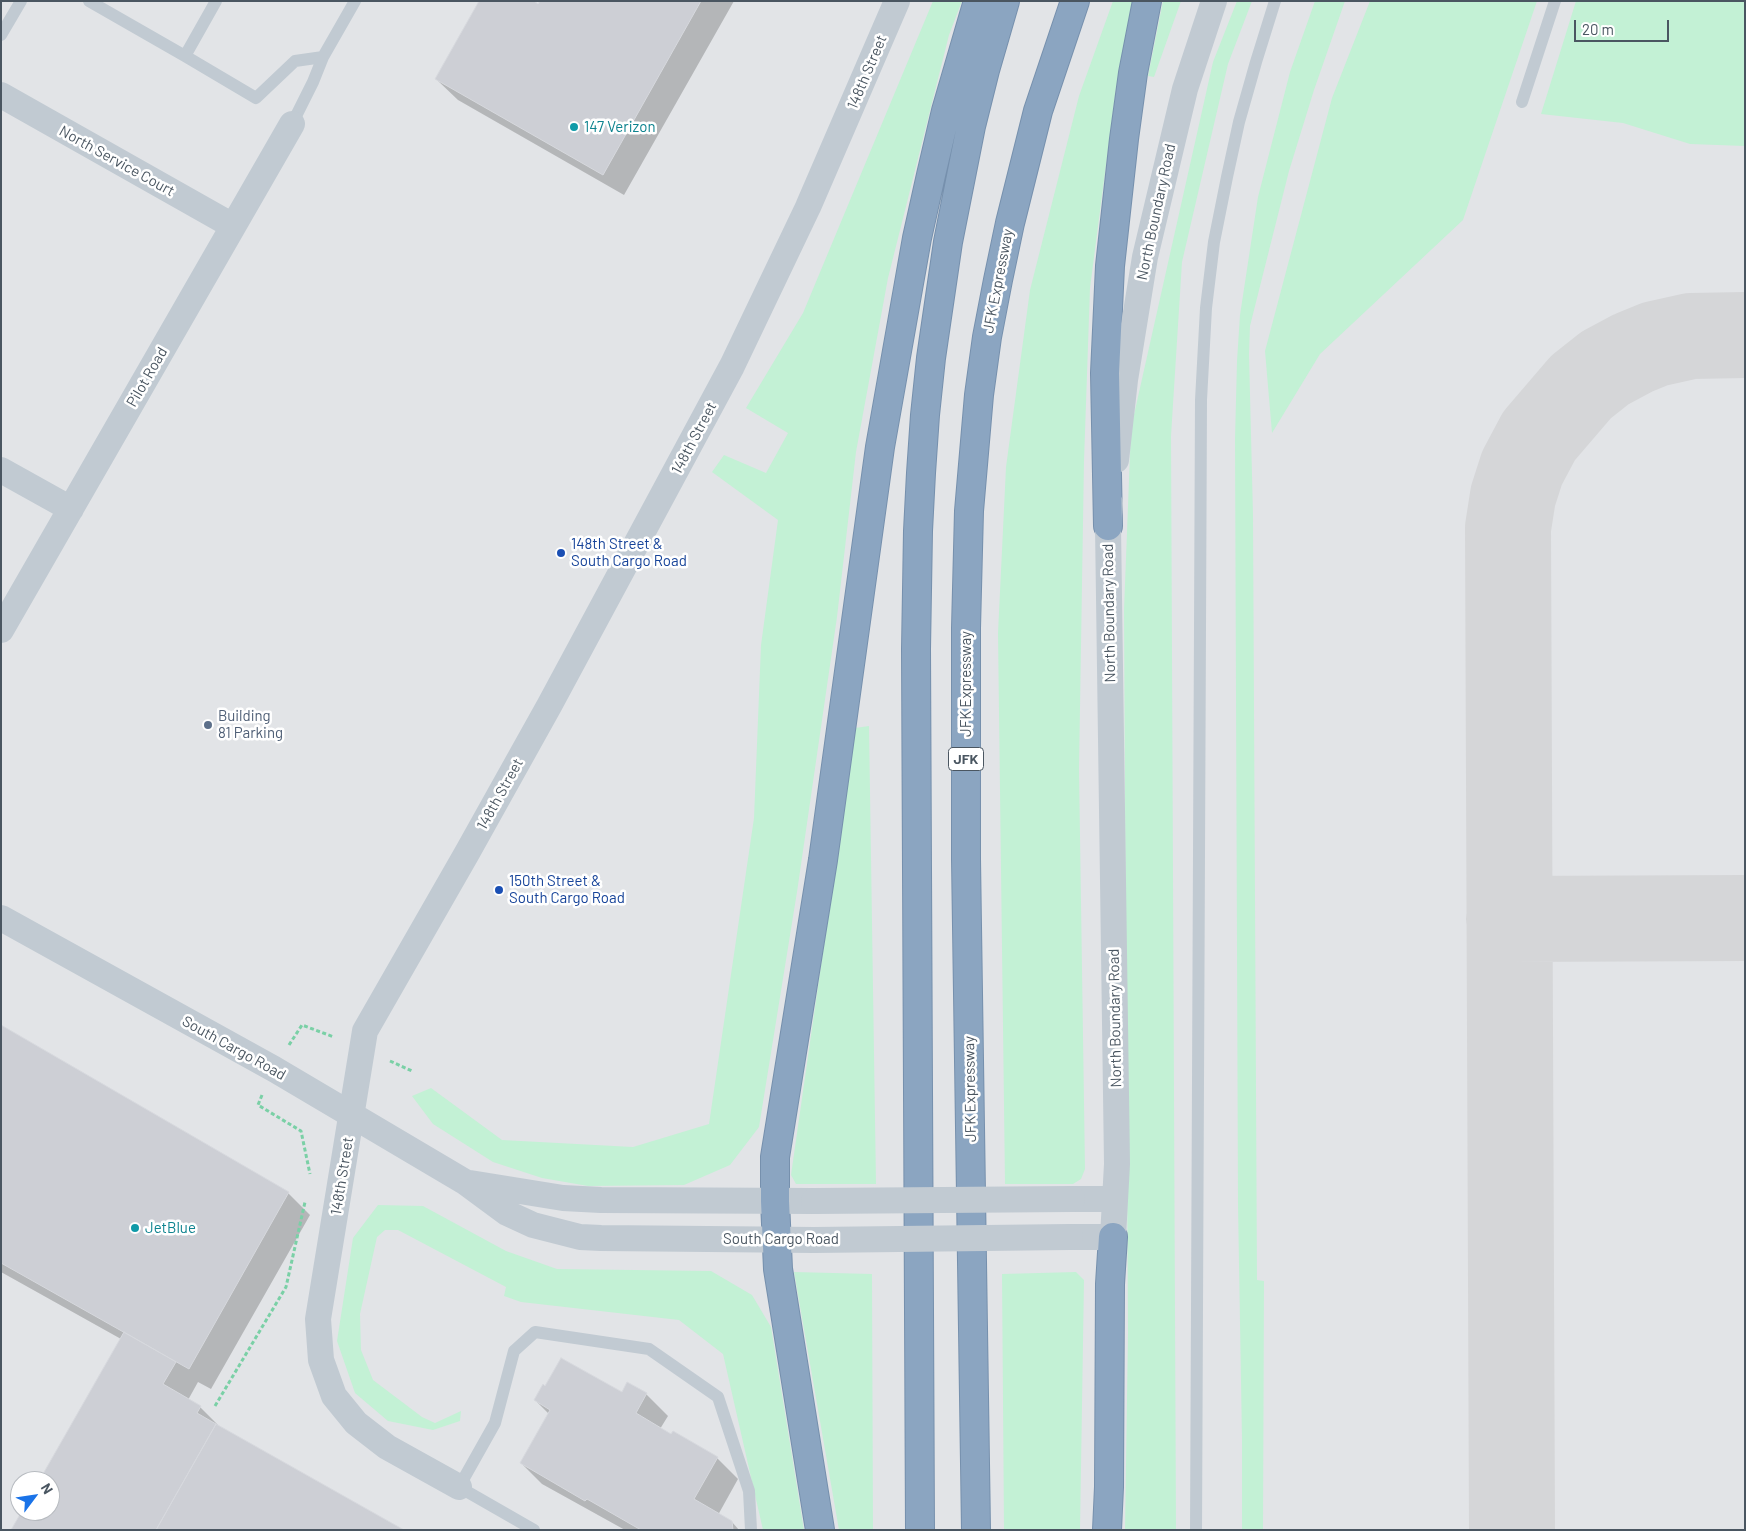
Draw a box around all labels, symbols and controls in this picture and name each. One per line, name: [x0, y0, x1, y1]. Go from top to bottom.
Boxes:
scale bar: [1576, 10, 1671, 42]
text: 20 m: [1582, 20, 1614, 38]
street label: 148th Street: [843, 32, 891, 112]
place label: 147 Verizon: [584, 118, 655, 136]
marker: 147 Verizon: [568, 121, 580, 133]
street label: North Service Court: [56, 122, 178, 200]
street label: North Boundary Road: [1133, 142, 1179, 282]
street label: JFK Expressway: [979, 227, 1017, 335]
street label: Pilot Road: [123, 344, 171, 410]
street label: 148th Street: [668, 399, 720, 477]
place label: 148th Street & South Cargo Road: [571, 535, 687, 570]
street label: North Boundary Road: [1099, 543, 1119, 683]
marker: 148th Street & South Cargo Road: [555, 547, 567, 559]
street label: JFK Expressway: [957, 631, 975, 737]
place label: Building 81 Parking: [218, 707, 283, 742]
marker: Building 81 Parking: [202, 719, 214, 731]
road number: JFK: [948, 748, 984, 771]
street label: 148th Street: [473, 755, 527, 833]
place label: 150th Street & South Cargo Road: [509, 872, 625, 907]
marker: 150th Street & South Cargo Road: [493, 884, 505, 896]
street label: North Boundary Road: [1105, 948, 1125, 1088]
street label: South Cargo Road: [179, 1012, 289, 1084]
street label: JFK Expressway: [960, 1036, 980, 1142]
street label: 148th Street: [327, 1136, 357, 1216]
place label: JetBlue: [145, 1219, 196, 1237]
marker: JetBlue: [129, 1222, 141, 1234]
street label: South Cargo Road: [723, 1230, 839, 1248]
north arrow: [10, 1471, 60, 1521]
text: N: [38, 1480, 57, 1497]

